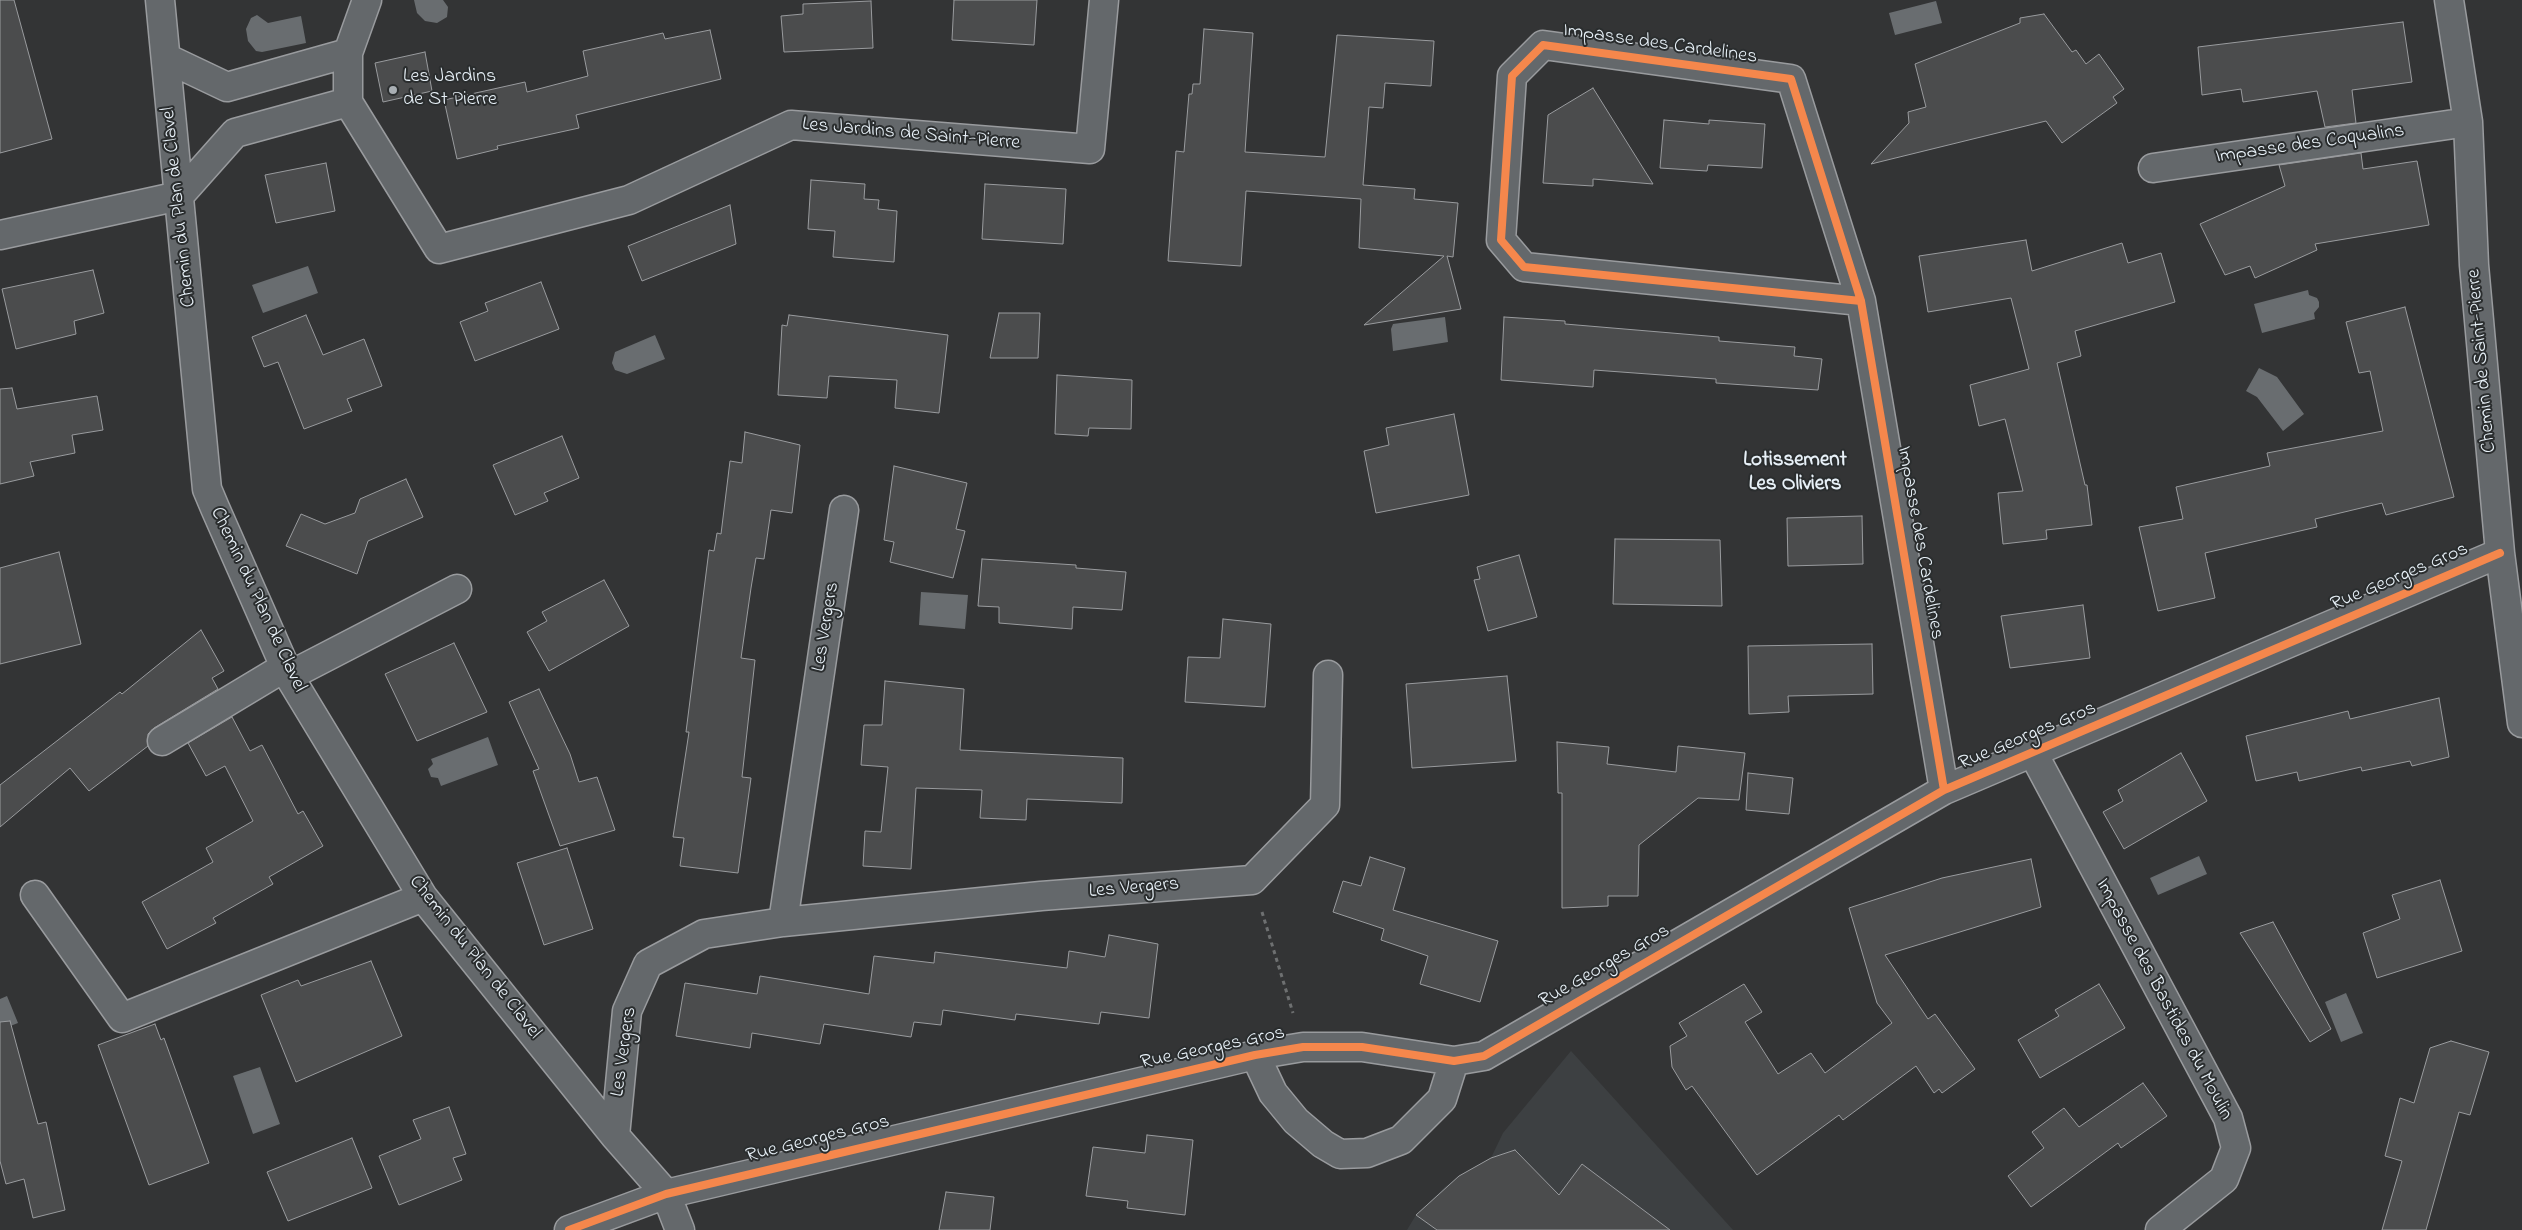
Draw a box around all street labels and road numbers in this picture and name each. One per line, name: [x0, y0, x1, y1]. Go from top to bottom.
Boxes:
street label: Impasse des Cardelines: [1561, 19, 1759, 71]
street label: Chemin du Plan de Clavel: [158, 106, 202, 308]
street label: Les Jardins de Saint-Pierre: [801, 114, 1021, 156]
street label: Impasse des Coqualins: [2214, 120, 2406, 170]
street label: Chemin de Saint-Pierre: [2463, 268, 2503, 454]
street label: Impasse des Cardelines: [1890, 445, 1948, 641]
street label: Chemin du Plan de Clavel: [204, 504, 310, 696]
street label: Rue Georges Gros: [2328, 538, 2472, 618]
street label: Les Vergers: [808, 580, 846, 674]
street label: Rue Georges Gros: [1956, 697, 2100, 777]
street label: Chemin du Plan de Clavel: [403, 871, 545, 1045]
street label: Les Vergers: [1088, 873, 1180, 905]
street label: Impasse des Bastides du Moulin: [2089, 875, 2237, 1125]
street label: Rue Georges Gros: [1535, 920, 1675, 1014]
street label: Les Vergers: [607, 1006, 643, 1098]
street label: Rue Georges Gros: [1139, 1022, 1287, 1076]
street label: Rue Georges Gros: [744, 1111, 892, 1169]

